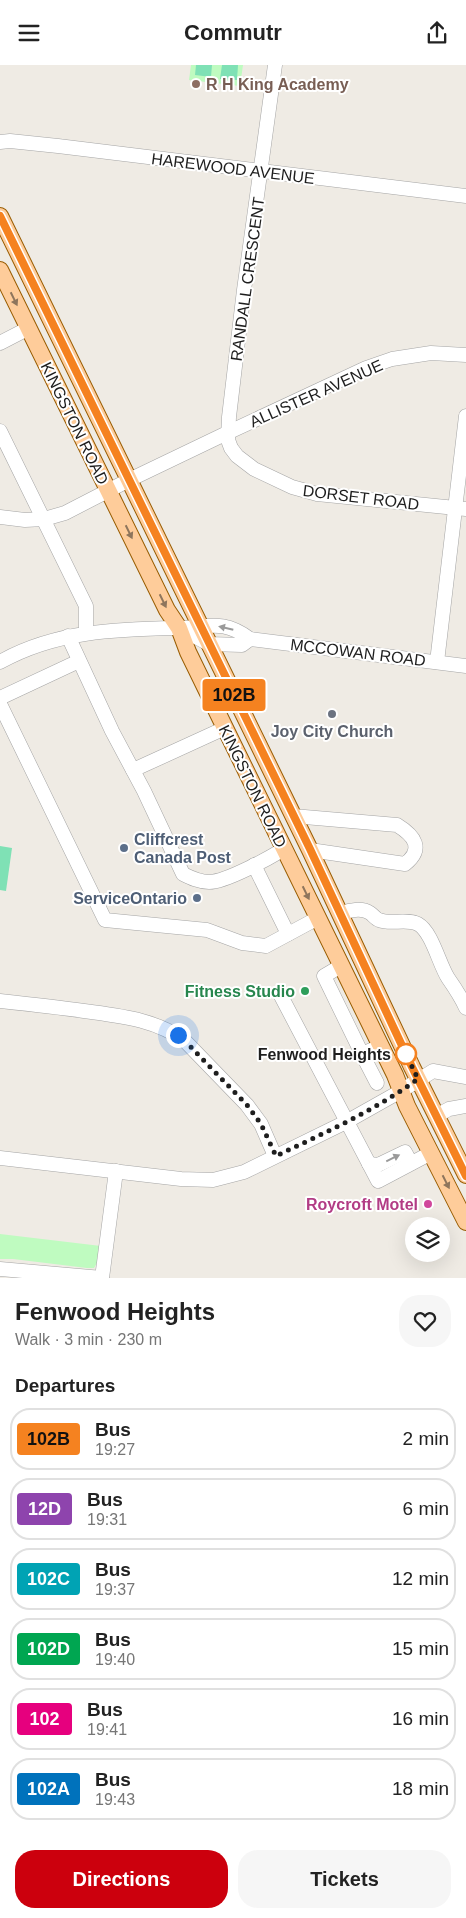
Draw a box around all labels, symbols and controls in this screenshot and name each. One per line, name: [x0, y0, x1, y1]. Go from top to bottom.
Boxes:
icon: menu: [15, 19, 43, 47]
icon: share: [423, 19, 451, 47]
text: Commutr: [184, 20, 282, 45]
place label: R H King Academy: [206, 76, 349, 93]
marker: R H King Academy: [190, 78, 202, 90]
street label: HAREWOOD AVENUE: [150, 150, 315, 187]
street label: RANDALL CRESCENT: [228, 196, 267, 362]
one-way arrow: [10, 292, 18, 306]
street label: ALLISTER AVENUE: [247, 356, 385, 430]
street label: KINGSTON ROAD: [38, 359, 112, 487]
street label: DORSET ROAD: [302, 482, 420, 513]
one-way arrow: [125, 525, 133, 539]
one-way arrow: [159, 594, 167, 608]
one-way arrow: [218, 623, 233, 631]
street label: MCCOWAN ROAD: [289, 636, 427, 669]
line badge: 102B: [199, 679, 269, 711]
text: 102B: [212, 685, 256, 705]
marker: Joy City Church: [326, 708, 338, 720]
street label: KINGSTON ROAD: [216, 722, 290, 850]
place label: Joy City Church: [271, 723, 393, 740]
place label: Cliffcrest Canada Post: [134, 831, 232, 866]
marker: Cliffcrest Canada Post: [118, 842, 130, 854]
one-way arrow: [302, 886, 310, 900]
place label: ServiceOntario: [73, 890, 187, 907]
marker: ServiceOntario: [191, 892, 203, 904]
place label: Fitness Studio: [185, 983, 295, 1000]
marker: Fitness Studio: [299, 985, 311, 997]
your location: [166, 1023, 191, 1048]
marker: Fenwood Heights: [395, 1043, 417, 1065]
place label: Fenwood Heights: [258, 1046, 391, 1063]
one-way arrow: [386, 1154, 400, 1162]
one-way arrow: [442, 1175, 450, 1189]
place label: Roycroft Motel: [306, 1196, 418, 1213]
marker: Roycroft Motel: [422, 1198, 434, 1210]
map controls: [405, 1217, 450, 1262]
button: layers: [405, 1217, 450, 1262]
button: heart: [399, 1295, 451, 1347]
text: Fenwood Heights: [15, 1298, 215, 1325]
text: Walk · 3 min · 230 m: [15, 1331, 162, 1348]
text: Departures: [15, 1375, 115, 1396]
text: Bus: [95, 1419, 131, 1440]
text: 2 min: [403, 1428, 449, 1449]
text: 102B: [27, 1429, 70, 1449]
text: 19:27: [95, 1441, 135, 1458]
text: Bus: [87, 1489, 123, 1510]
text: 6 min: [403, 1498, 449, 1519]
text: 12D: [28, 1499, 61, 1519]
text: 19:31: [87, 1511, 127, 1528]
text: Bus: [95, 1559, 131, 1580]
text: 12 min: [392, 1568, 449, 1589]
text: 102C: [27, 1569, 70, 1589]
text: 19:37: [95, 1581, 135, 1598]
text: Bus: [95, 1629, 131, 1650]
text: 15 min: [392, 1638, 449, 1659]
text: 102D: [27, 1639, 70, 1659]
text: 19:40: [95, 1651, 135, 1668]
text: Bus: [87, 1699, 123, 1720]
text: 16 min: [392, 1708, 449, 1729]
text: 102: [29, 1709, 60, 1729]
text: 19:41: [87, 1721, 127, 1738]
text: Bus: [95, 1769, 131, 1790]
text: 18 min: [392, 1778, 449, 1799]
text: 102A: [27, 1779, 70, 1799]
text: 19:43: [95, 1791, 135, 1808]
button: Directions: [15, 1850, 228, 1908]
button: Tickets: [238, 1850, 451, 1908]

